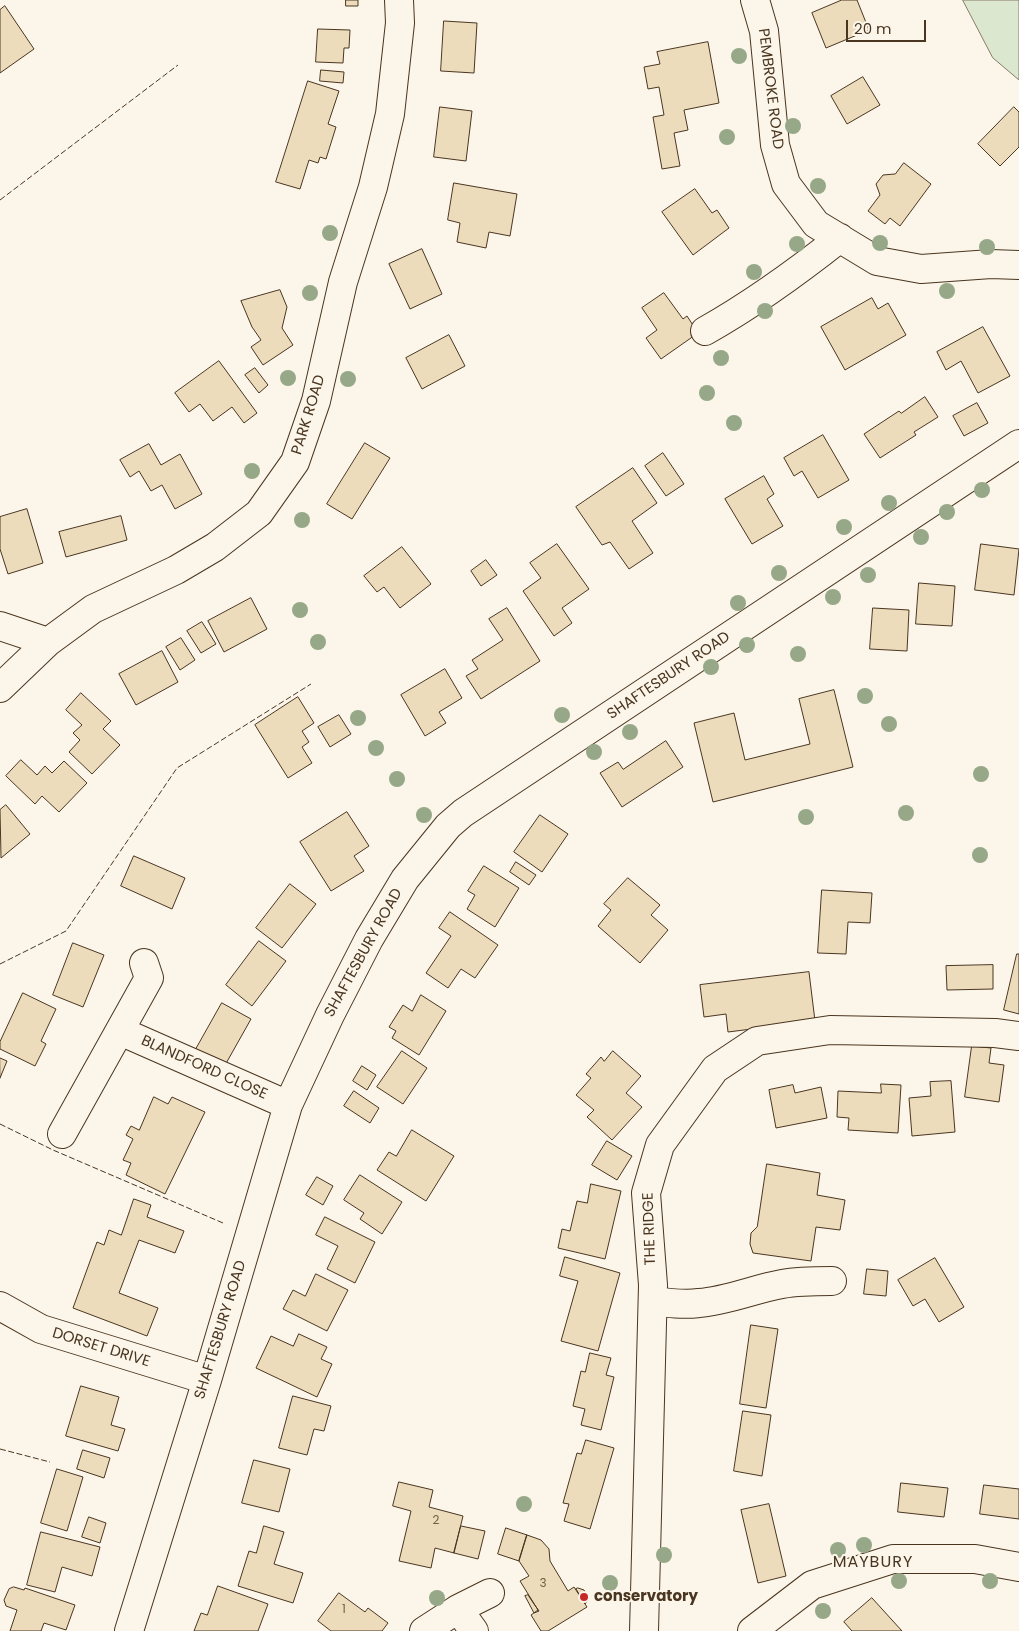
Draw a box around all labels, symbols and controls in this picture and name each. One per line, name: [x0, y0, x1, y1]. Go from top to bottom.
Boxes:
scale bar: [849, 10, 929, 42]
text: 20 m: [854, 18, 892, 39]
street label: PEMBROKE ROAD: [754, 28, 786, 150]
street label: PARK ROAD: [288, 373, 330, 457]
street label: SHAFTESBURY ROAD: [604, 628, 734, 724]
street label: SHAFTESBURY ROAD: [321, 886, 407, 1020]
street label: BLANDFORD CLOSE: [138, 1032, 270, 1104]
street label: THE RIDGE: [640, 1192, 660, 1266]
street label: SHAFTESBURY ROAD: [191, 1258, 251, 1402]
street label: DORSET DRIVE: [50, 1325, 152, 1371]
house number: 2: [433, 1514, 439, 1528]
district label: MAYBURY: [832, 1553, 914, 1573]
house number: 3: [539, 1577, 547, 1591]
place label: conservatory: [594, 1588, 698, 1606]
marker: conservatory: [578, 1591, 590, 1603]
house number: 1: [342, 1603, 346, 1617]

